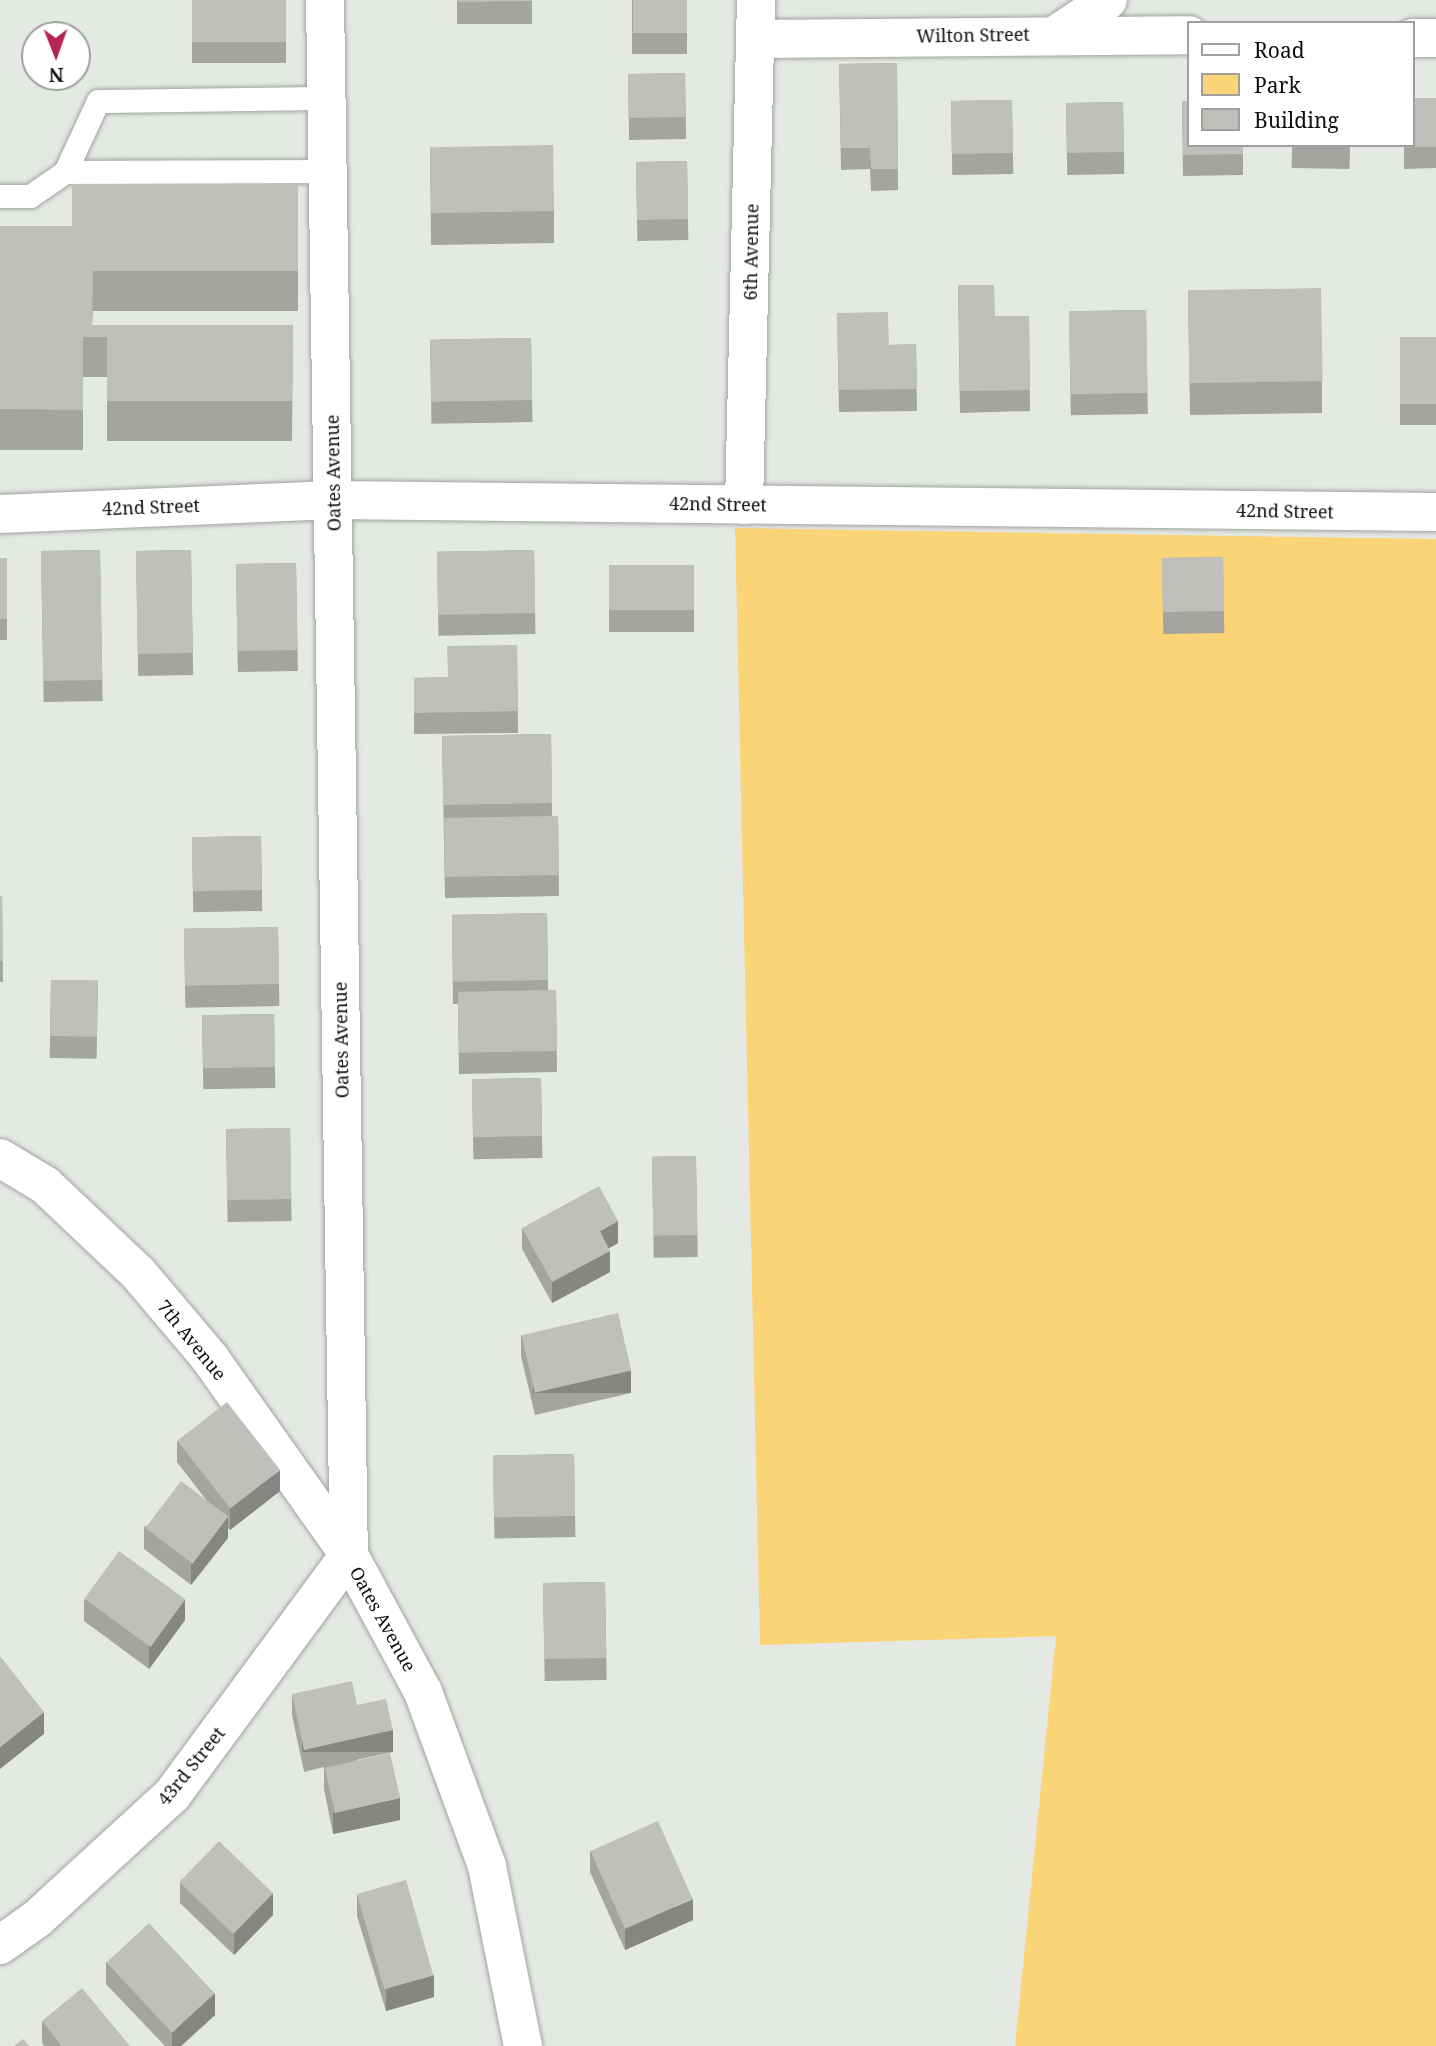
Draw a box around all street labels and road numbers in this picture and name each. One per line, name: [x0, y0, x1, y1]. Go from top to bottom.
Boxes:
street label: Wilton Street: [916, 23, 1030, 47]
street label: 6th Avenue: [739, 203, 763, 301]
street label: Oates Avenue: [321, 415, 345, 531]
street label: 42nd Street: [669, 492, 767, 516]
street label: 42nd Street: [102, 495, 200, 519]
street label: 42nd Street: [1236, 499, 1334, 523]
street label: Oates Avenue: [329, 982, 353, 1098]
street label: 7th Avenue: [153, 1296, 231, 1384]
street label: Oates Avenue: [345, 1563, 421, 1675]
street label: 43rd Street: [153, 1722, 229, 1810]

